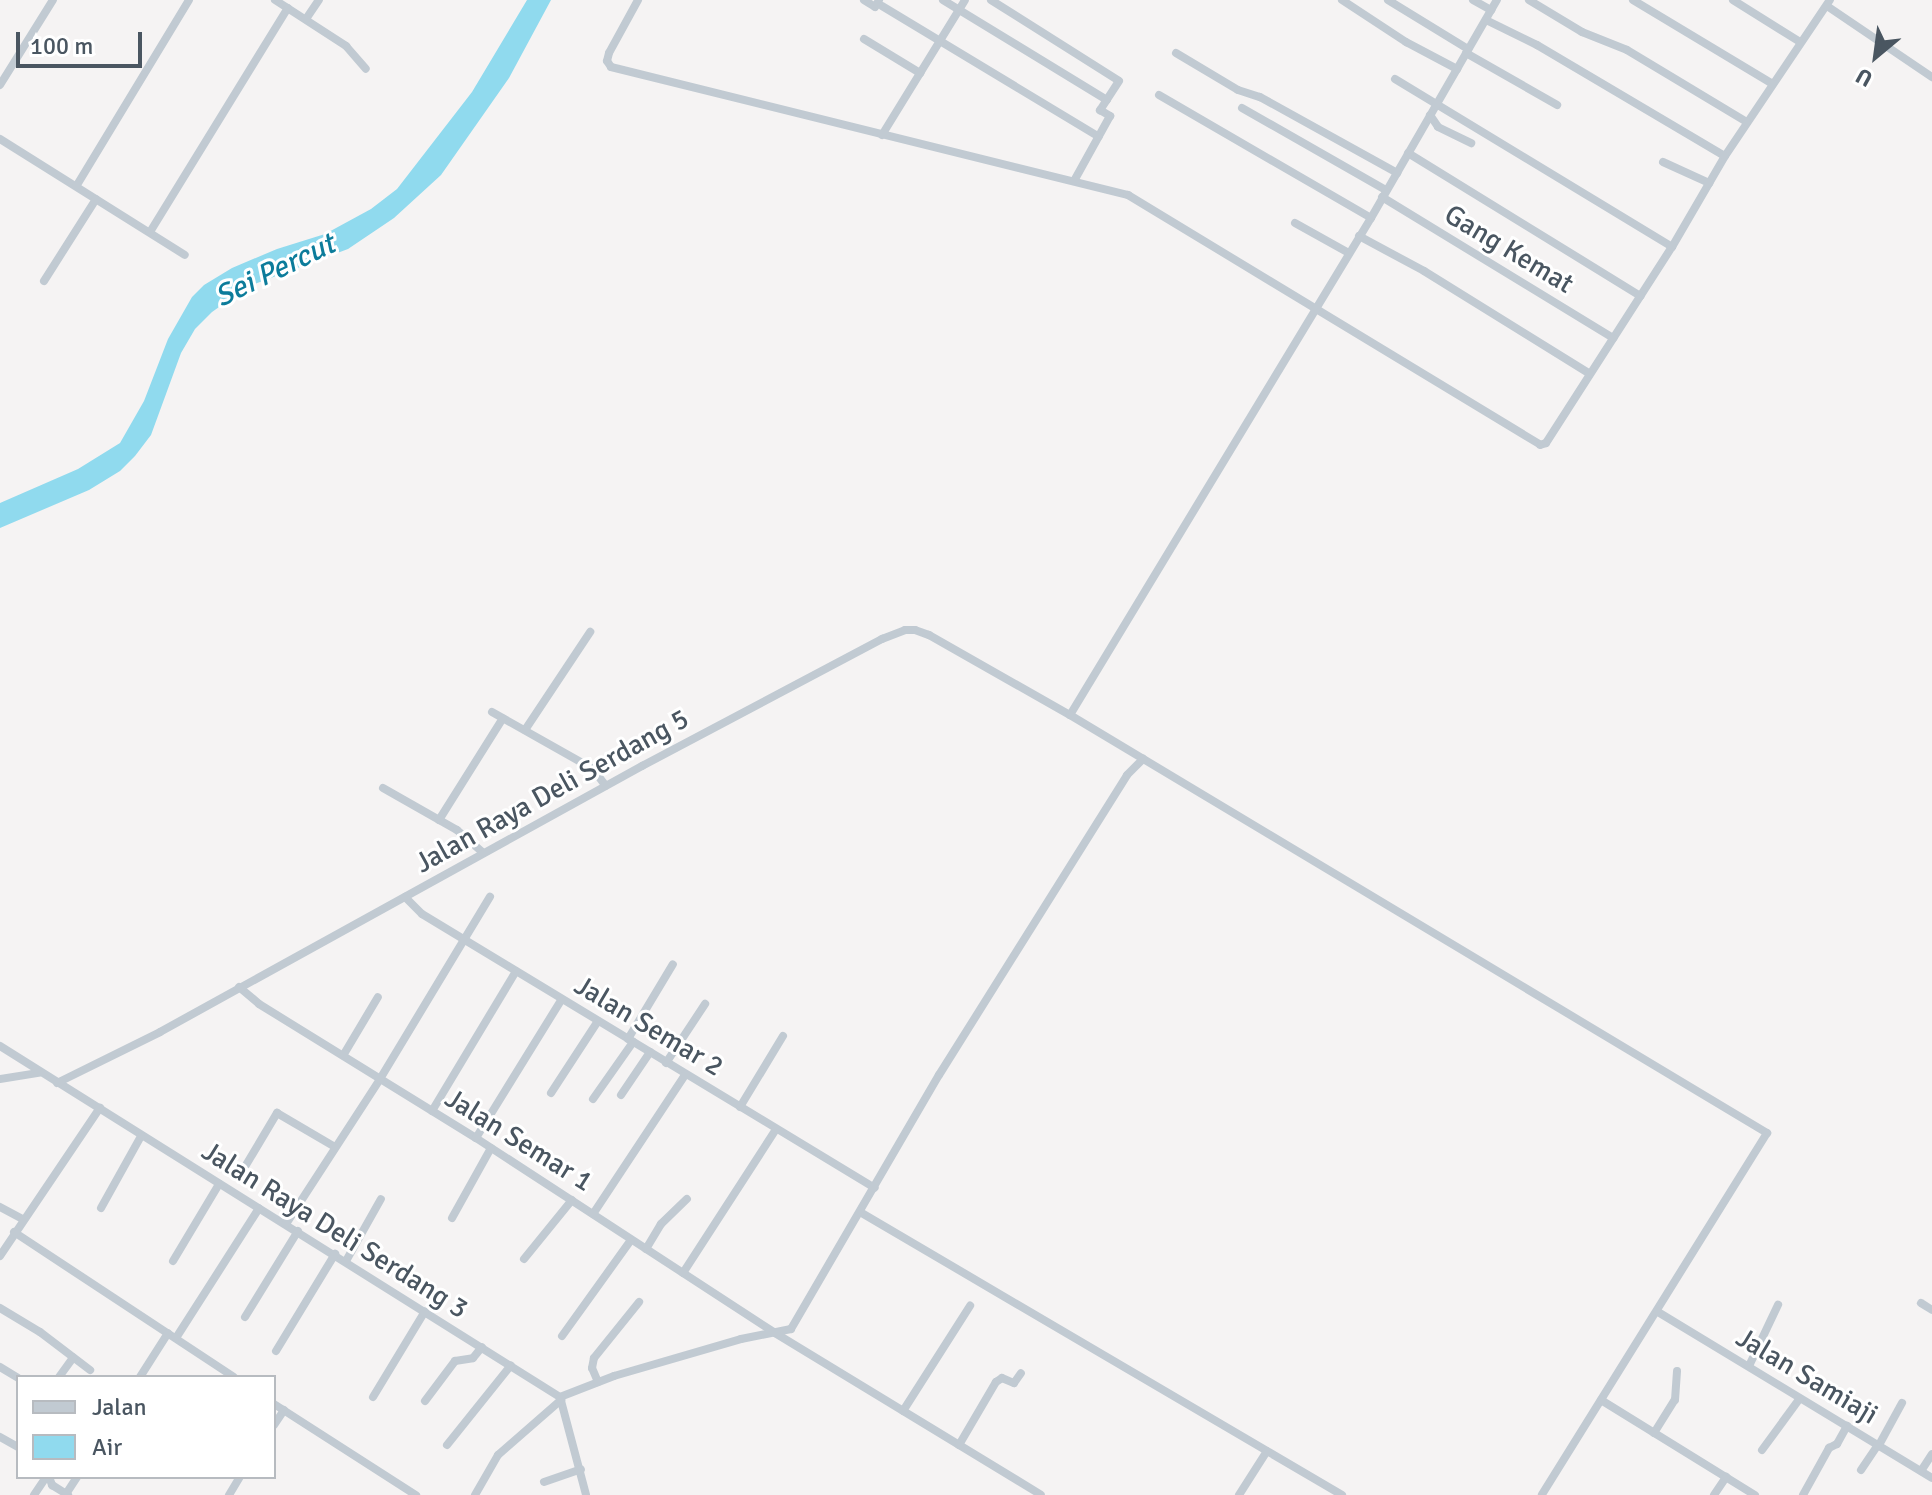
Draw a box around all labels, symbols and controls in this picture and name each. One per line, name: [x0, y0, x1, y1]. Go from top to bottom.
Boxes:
scale bar: [20, 16, 146, 66]
north arrow: [1836, 16, 1916, 96]
text: 100 m: [30, 31, 93, 61]
text: U: [1851, 62, 1877, 93]
street label: Gang Kemat: [1438, 197, 1580, 301]
water label: Sei Percut: [209, 227, 341, 315]
street label: Jalan Raya Deli Serdang 5: [409, 702, 695, 880]
street label: Jalan Semar 2: [569, 968, 729, 1084]
street label: Jalan Semar 1: [439, 1081, 599, 1199]
street label: Jalan Raya Deli Serdang 3: [196, 1134, 474, 1326]
street label: Jalan Samiaji: [1730, 1321, 1884, 1431]
legend: [16, 1375, 276, 1479]
text: Jalan: [92, 1392, 147, 1422]
text: Air: [92, 1432, 122, 1462]

